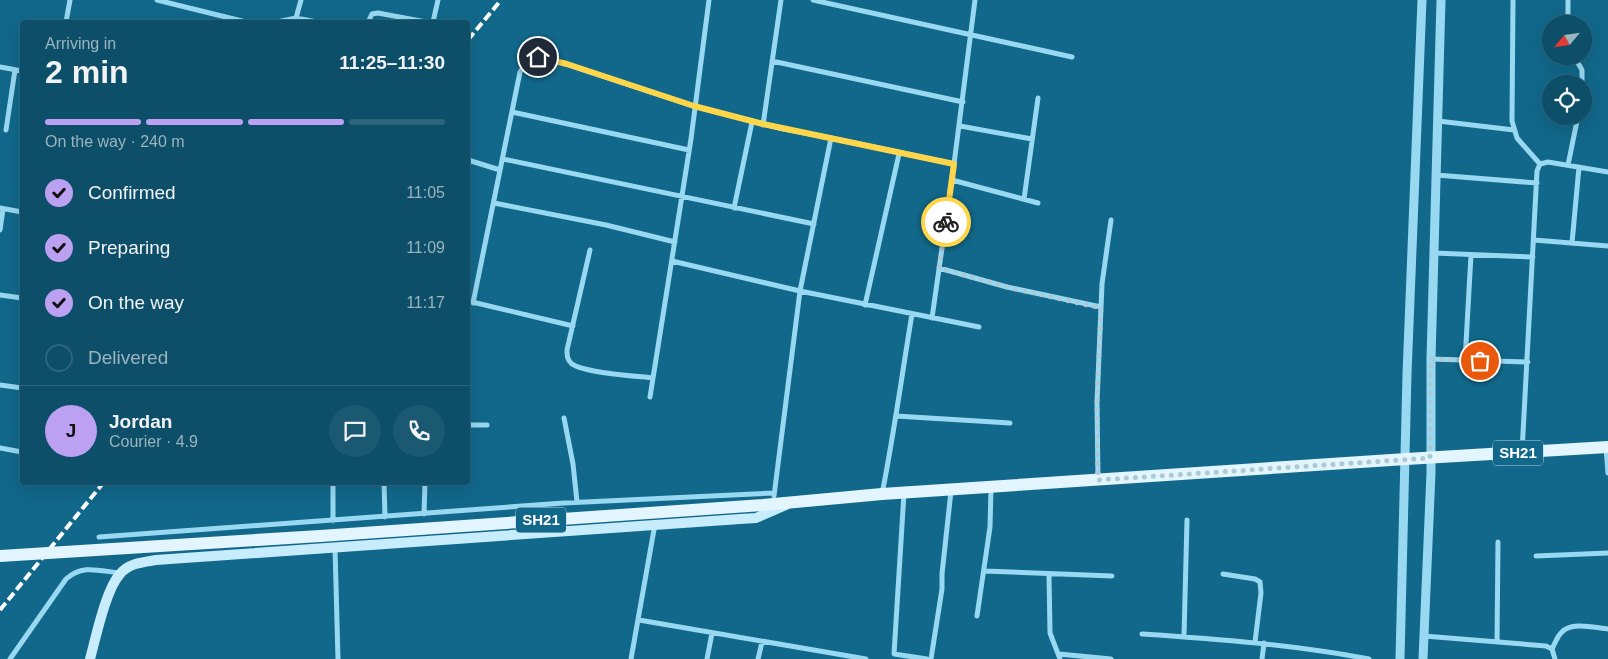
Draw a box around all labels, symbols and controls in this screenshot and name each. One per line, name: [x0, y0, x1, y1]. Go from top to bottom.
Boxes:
north arrow: [1542, 15, 1592, 65]
map controls: [1542, 15, 1592, 125]
text: Arriving in: [45, 35, 116, 52]
pin: [517, 36, 559, 78]
icon: home: [524, 43, 552, 71]
text: 11:25–11:30: [339, 52, 445, 73]
text: 2 min: [45, 54, 129, 90]
button: locate: [1542, 75, 1592, 125]
text: On the way · 240 m: [45, 133, 185, 150]
icon: check: [45, 179, 73, 207]
text: Confirmed: [88, 182, 176, 203]
text: 11:05: [406, 184, 445, 201]
courier: [921, 197, 971, 247]
icon: bike: [932, 208, 960, 236]
icon: check: [45, 234, 73, 262]
text: Preparing: [88, 237, 170, 258]
text: 11:09: [406, 239, 445, 256]
icon: check: [45, 289, 73, 317]
text: On the way: [88, 292, 184, 313]
text: 11:17: [406, 294, 445, 311]
pin: [1459, 340, 1501, 382]
text: Delivered: [88, 347, 168, 368]
icon: bag: [1466, 347, 1494, 375]
button: chat: [329, 405, 381, 457]
button: phone: [393, 405, 445, 457]
text: Jordan: [109, 411, 172, 432]
text: J: [66, 420, 76, 441]
text: Courier · 4.9: [109, 433, 198, 450]
road number: SH21: [1493, 440, 1543, 466]
road number: SH21: [516, 508, 566, 532]

